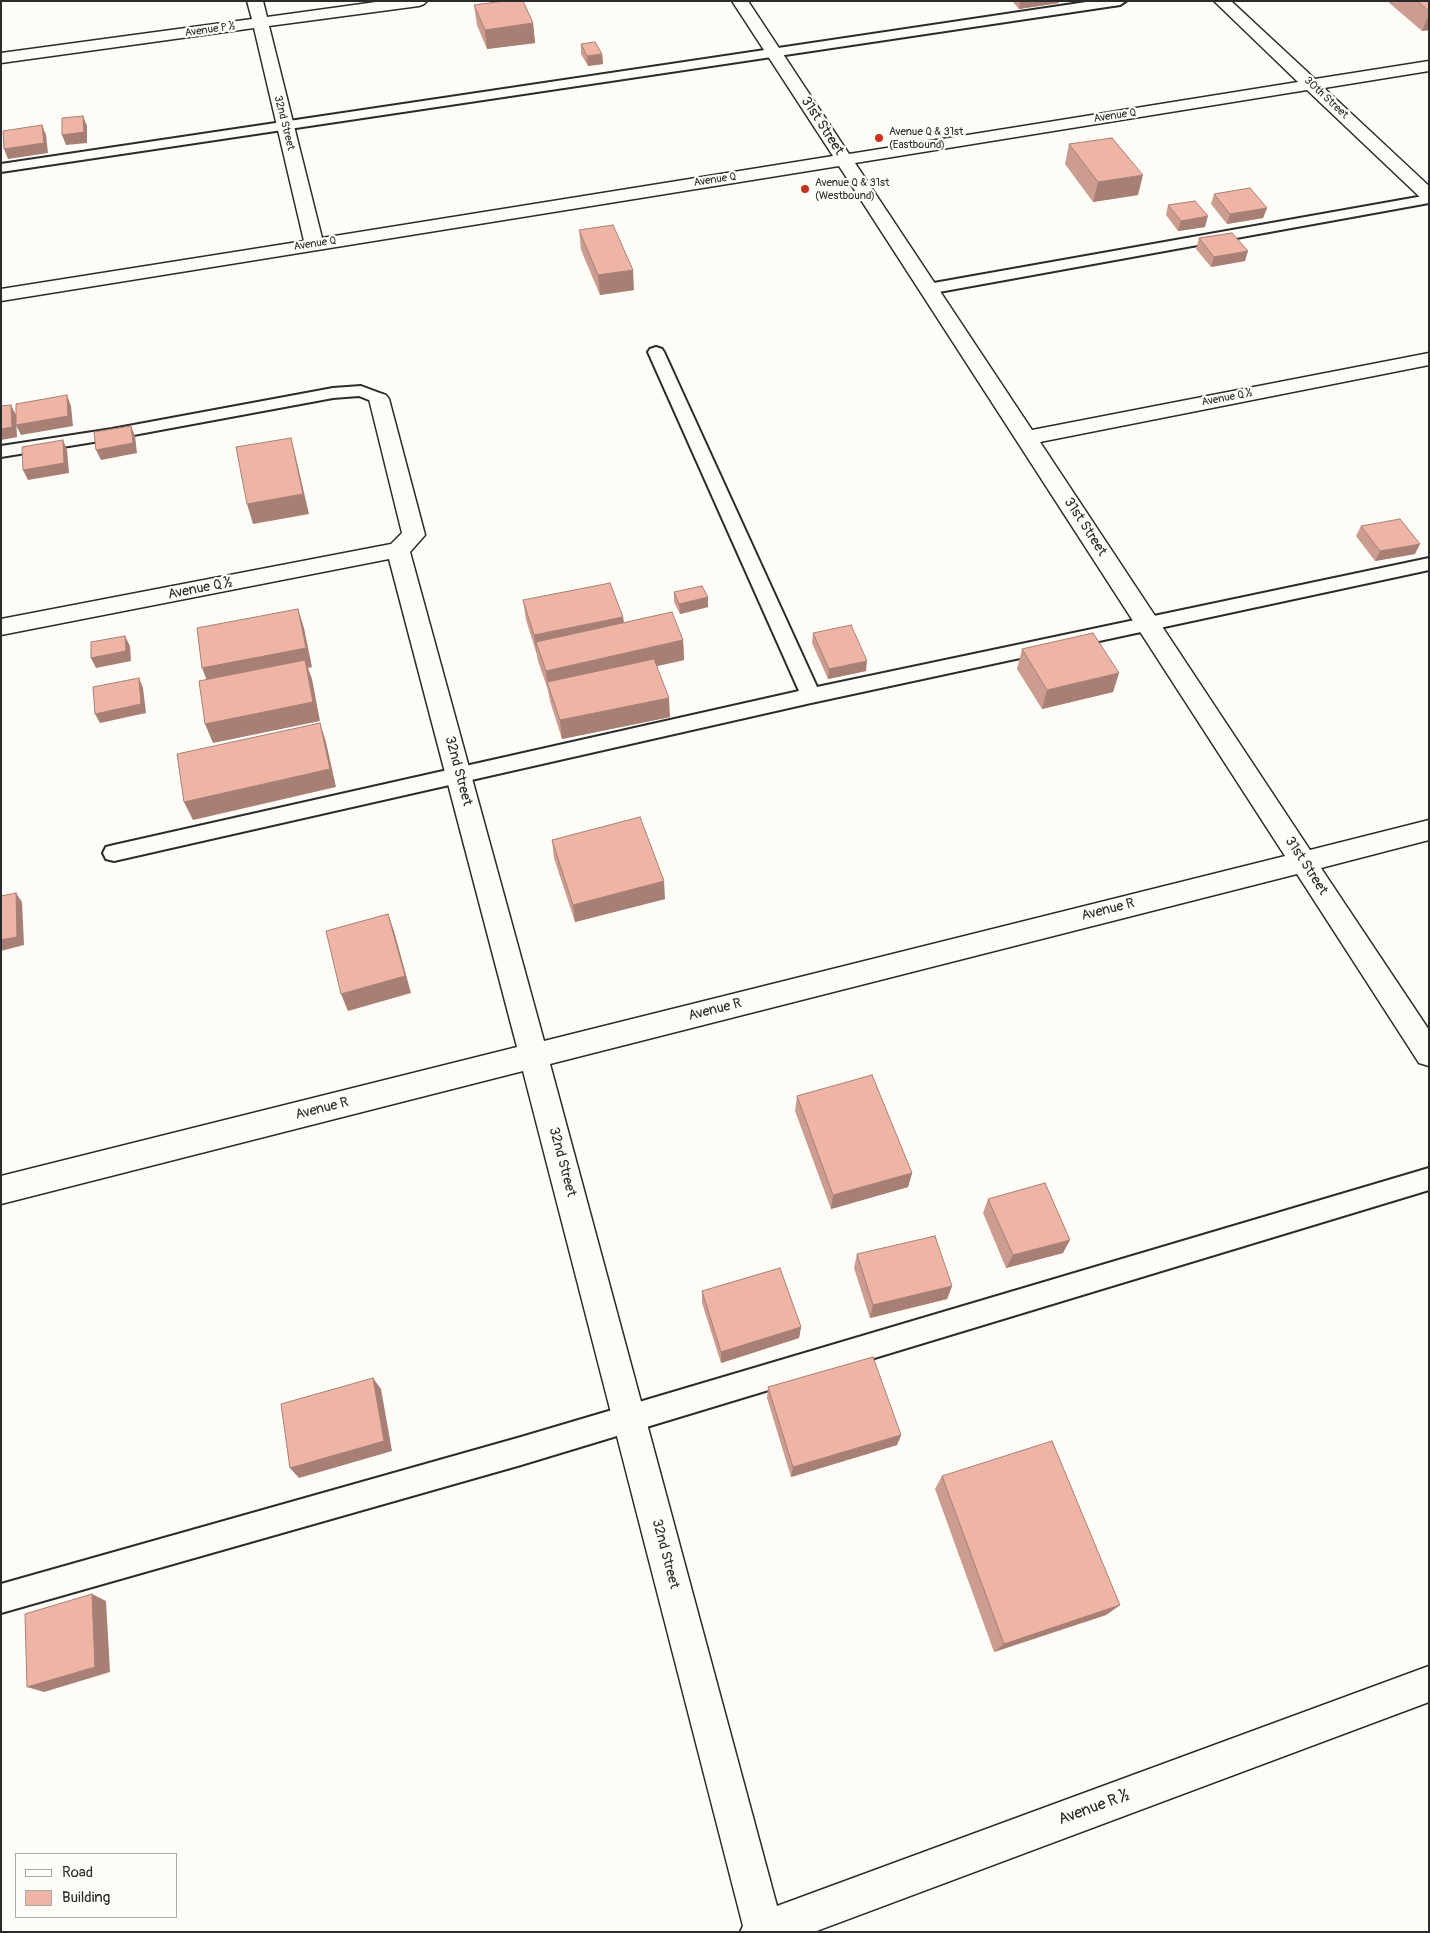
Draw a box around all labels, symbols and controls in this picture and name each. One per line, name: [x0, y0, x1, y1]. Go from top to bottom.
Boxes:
street label: Avenue P ½: [184, 20, 236, 40]
street label: 30th Street: [1301, 74, 1351, 122]
street label: 32nd Street: [271, 94, 297, 152]
street label: 31st Street: [797, 94, 847, 158]
street label: Avenue Q: [1093, 106, 1137, 126]
place label: Avenue Q & 31st (Eastbound): [889, 125, 963, 151]
marker: Avenue Q & 31st (Eastbound): [873, 132, 885, 144]
street label: Avenue Q: [693, 170, 737, 190]
place label: Avenue Q & 31st (Westbound): [815, 176, 889, 202]
marker: Avenue Q & 31st (Westbound): [799, 183, 811, 195]
street label: Avenue Q: [293, 234, 337, 254]
street label: Avenue Q ½: [1201, 387, 1253, 409]
street label: 31st Street: [1060, 495, 1110, 559]
street label: Avenue Q ½: [166, 575, 234, 603]
street label: 32nd Street: [441, 734, 475, 808]
street label: 31st Street: [1281, 834, 1331, 898]
street label: Avenue R: [1080, 895, 1136, 925]
street label: Avenue R: [687, 995, 743, 1025]
street label: Avenue R: [294, 1094, 350, 1124]
street label: 32nd Street: [545, 1125, 579, 1199]
street label: 32nd Street: [648, 1517, 682, 1591]
street label: Avenue R ½: [1056, 1786, 1132, 1830]
legend: [15, 1853, 178, 1918]
text: Road: [62, 1863, 93, 1882]
text: Building: [62, 1888, 110, 1907]

